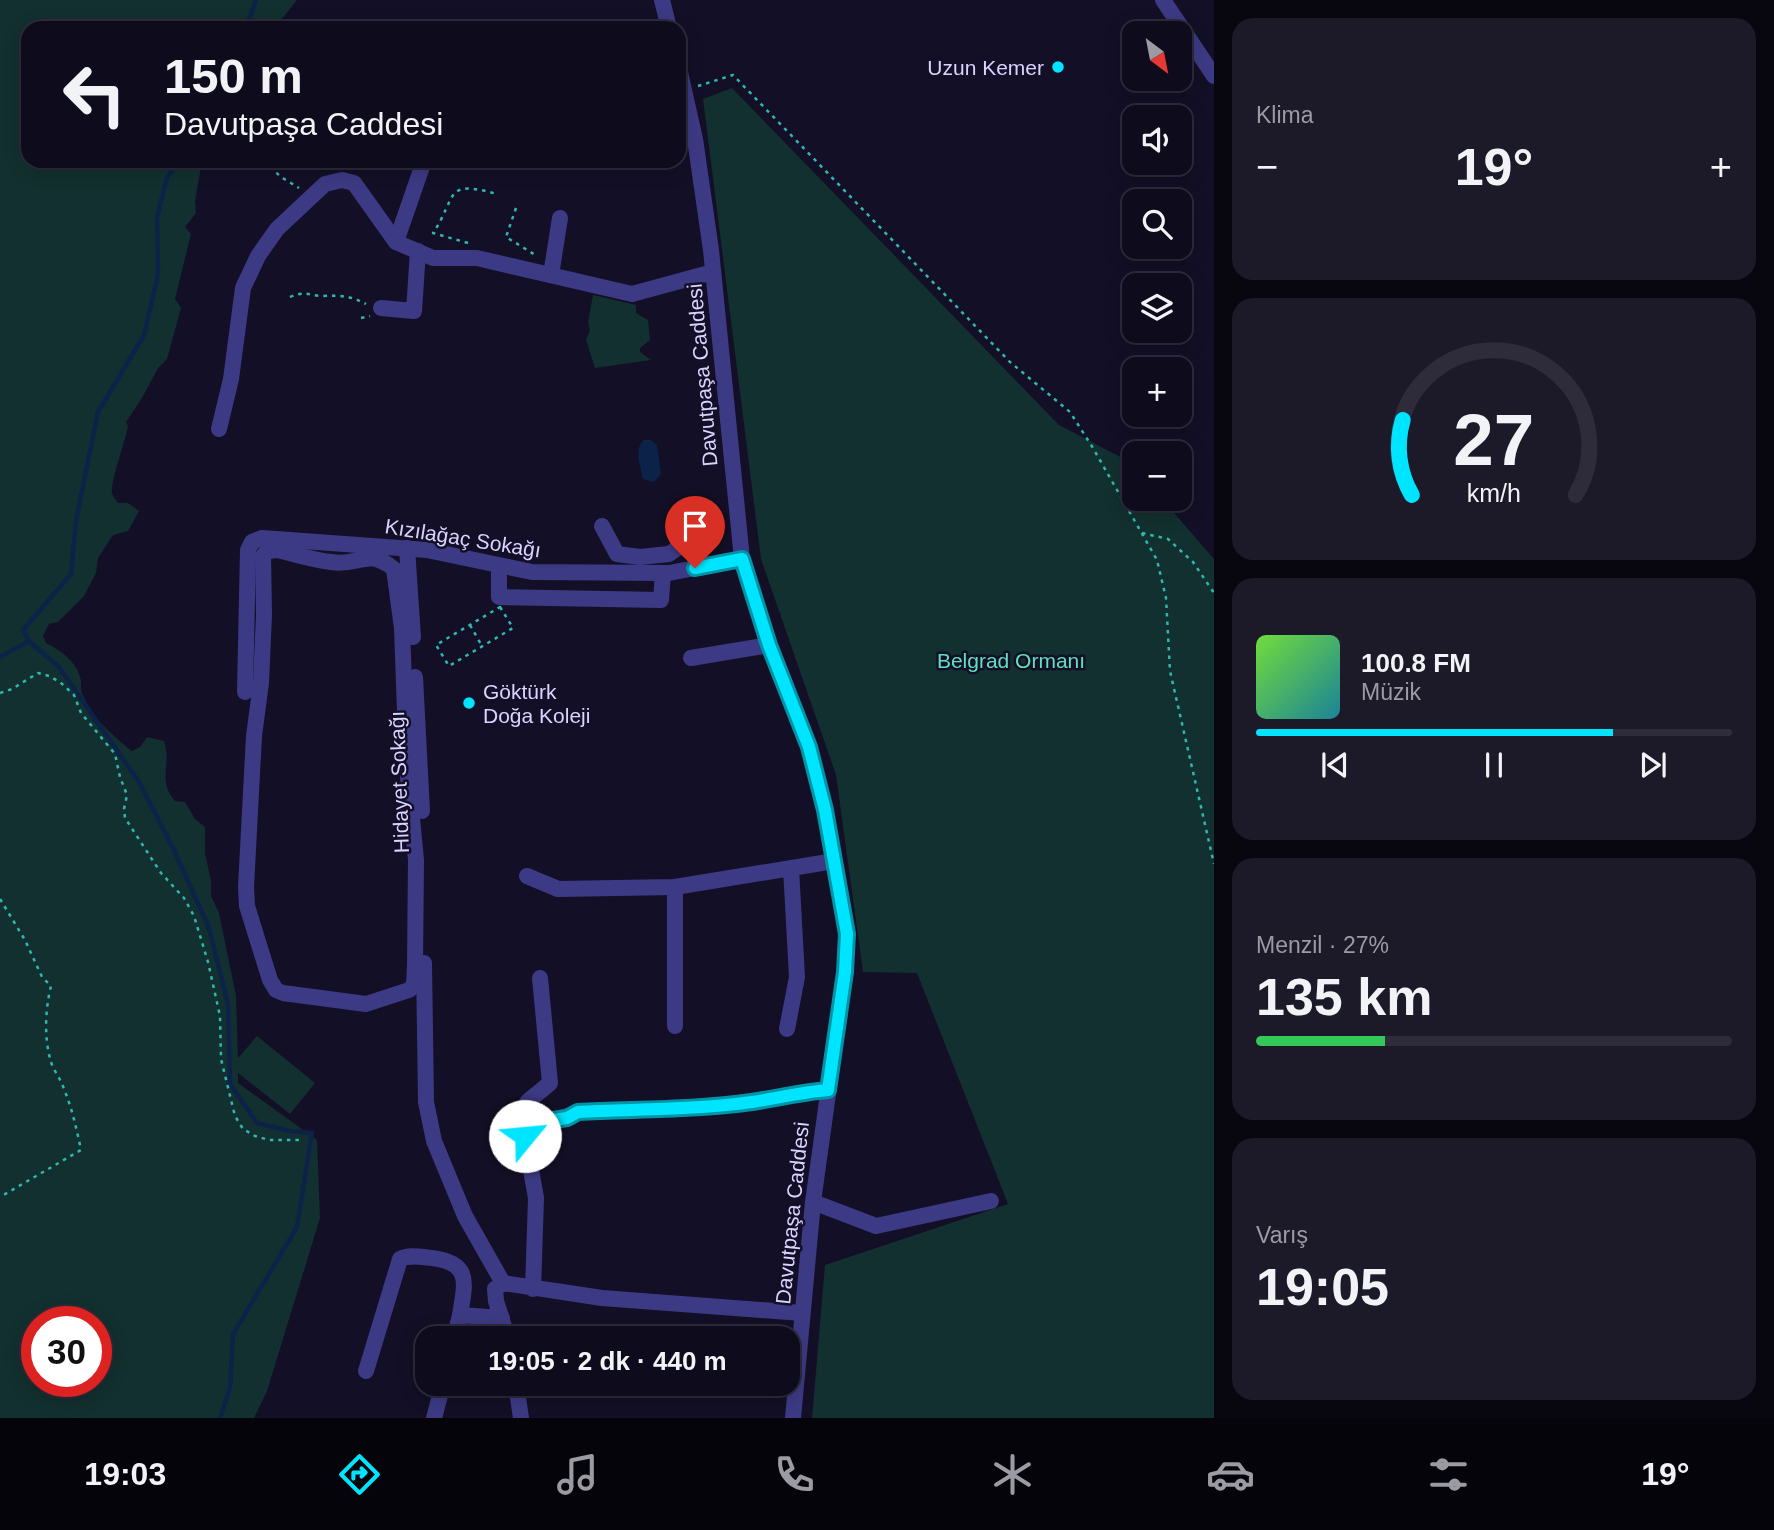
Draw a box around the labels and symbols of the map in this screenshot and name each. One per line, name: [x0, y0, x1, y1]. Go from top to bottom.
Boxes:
north arrow: [1122, 21, 1192, 91]
place label: Uzun Kemer: [927, 56, 1044, 79]
marker: Uzun Kemer: [1050, 59, 1066, 75]
street label: Davutpaşa Caddesi: [683, 283, 721, 467]
pin: [665, 496, 725, 568]
street label: Kızılağaç Sokağı: [383, 514, 543, 562]
park label: Belgrad Ormanı: [937, 649, 1085, 672]
place label: Göktürk Doğa Koleji: [483, 680, 590, 727]
marker: Göktürk Doğa Koleji: [461, 695, 477, 711]
street label: Hidayet Sokağı: [385, 710, 413, 854]
position arrow: [488, 1099, 562, 1173]
street label: Davutpaşa Caddesi: [771, 1121, 813, 1305]
speed limit sign: 30: [21, 1306, 112, 1397]

